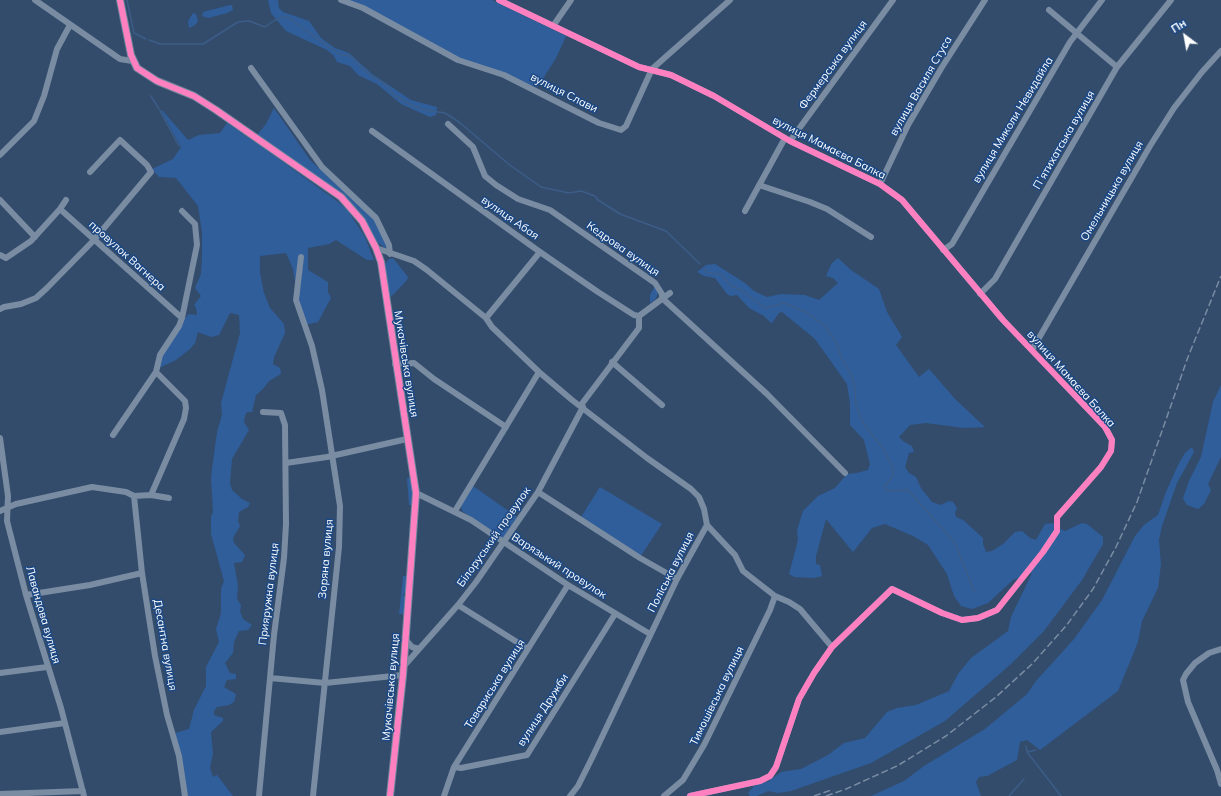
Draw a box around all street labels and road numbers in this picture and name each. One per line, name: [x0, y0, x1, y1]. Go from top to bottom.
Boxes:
street label: Фермерська вулиця: [796, 18, 870, 112]
street label: вулиця Василя Стуса: [887, 34, 955, 138]
street label: вулиця Миколи Невидайла: [970, 55, 1056, 185]
street label: вулиця Слави: [528, 70, 600, 116]
street label: Пʼятихатська вулиця: [1030, 88, 1098, 192]
street label: вулиця Мамаєва Балка: [770, 114, 888, 182]
street label: Омельницька вулиця: [1078, 139, 1146, 243]
street label: вулиця Абая: [479, 193, 541, 243]
street label: провулок Вагнера: [86, 218, 168, 294]
street label: Кедрова вулиця: [584, 219, 662, 279]
street label: Мукачівська вулиця: [391, 310, 421, 418]
street label: вулиця Мамаєва Балка: [1024, 328, 1118, 430]
street label: Білоруський провулок: [454, 484, 534, 590]
street label: Зоряна вулиця: [316, 519, 336, 599]
street label: Варязький провулок: [509, 530, 609, 602]
street label: Поліська вулиця: [645, 530, 697, 614]
street label: Прияружна вулиця: [256, 542, 282, 646]
street label: Лавандова вулиця: [23, 565, 63, 665]
street label: Десантна вулиця: [150, 598, 180, 692]
street label: Мукачівська вулиця: [380, 633, 402, 741]
street label: Товариська вулиця: [462, 637, 528, 731]
street label: Тимошівська вулиця: [687, 644, 747, 748]
street label: вулиця Дружби: [515, 671, 571, 749]

